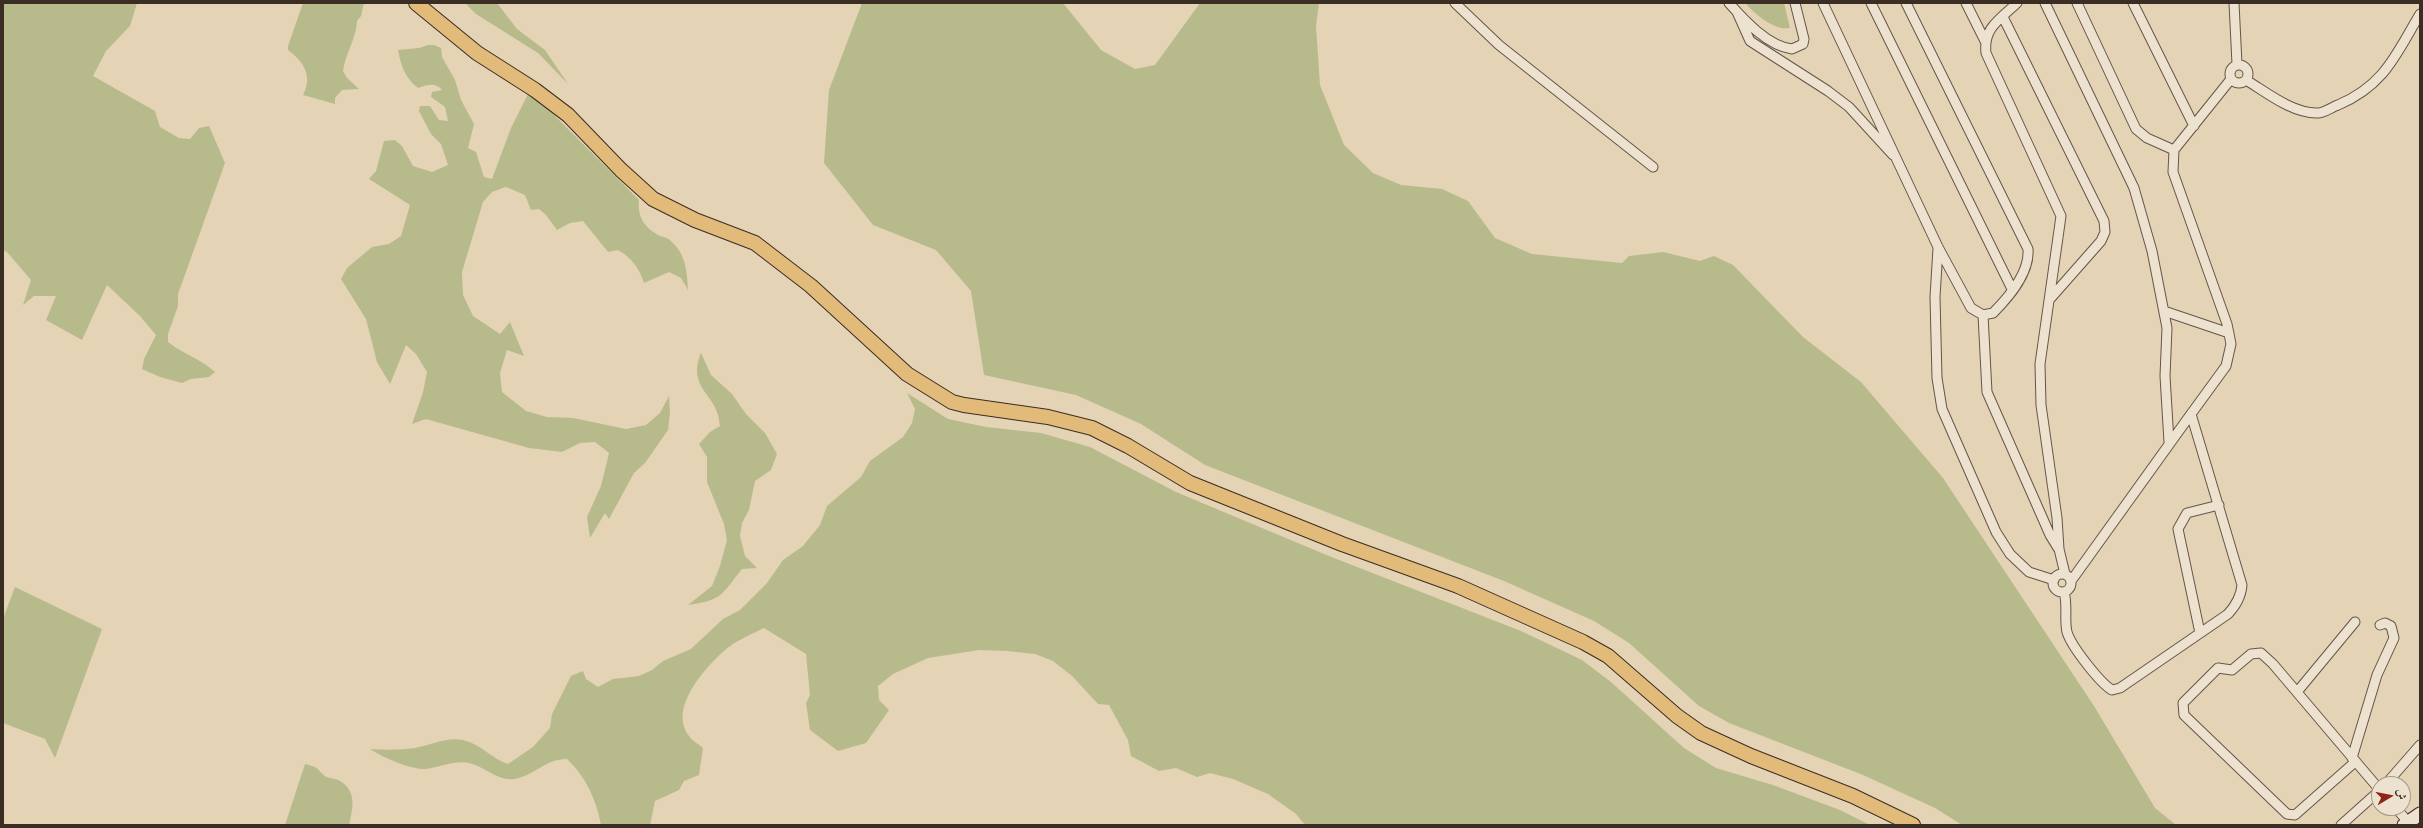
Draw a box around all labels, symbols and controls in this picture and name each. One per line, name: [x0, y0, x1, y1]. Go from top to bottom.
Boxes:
north arrow: [2371, 776, 2411, 816]
text: ش: [2393, 787, 2411, 801]

